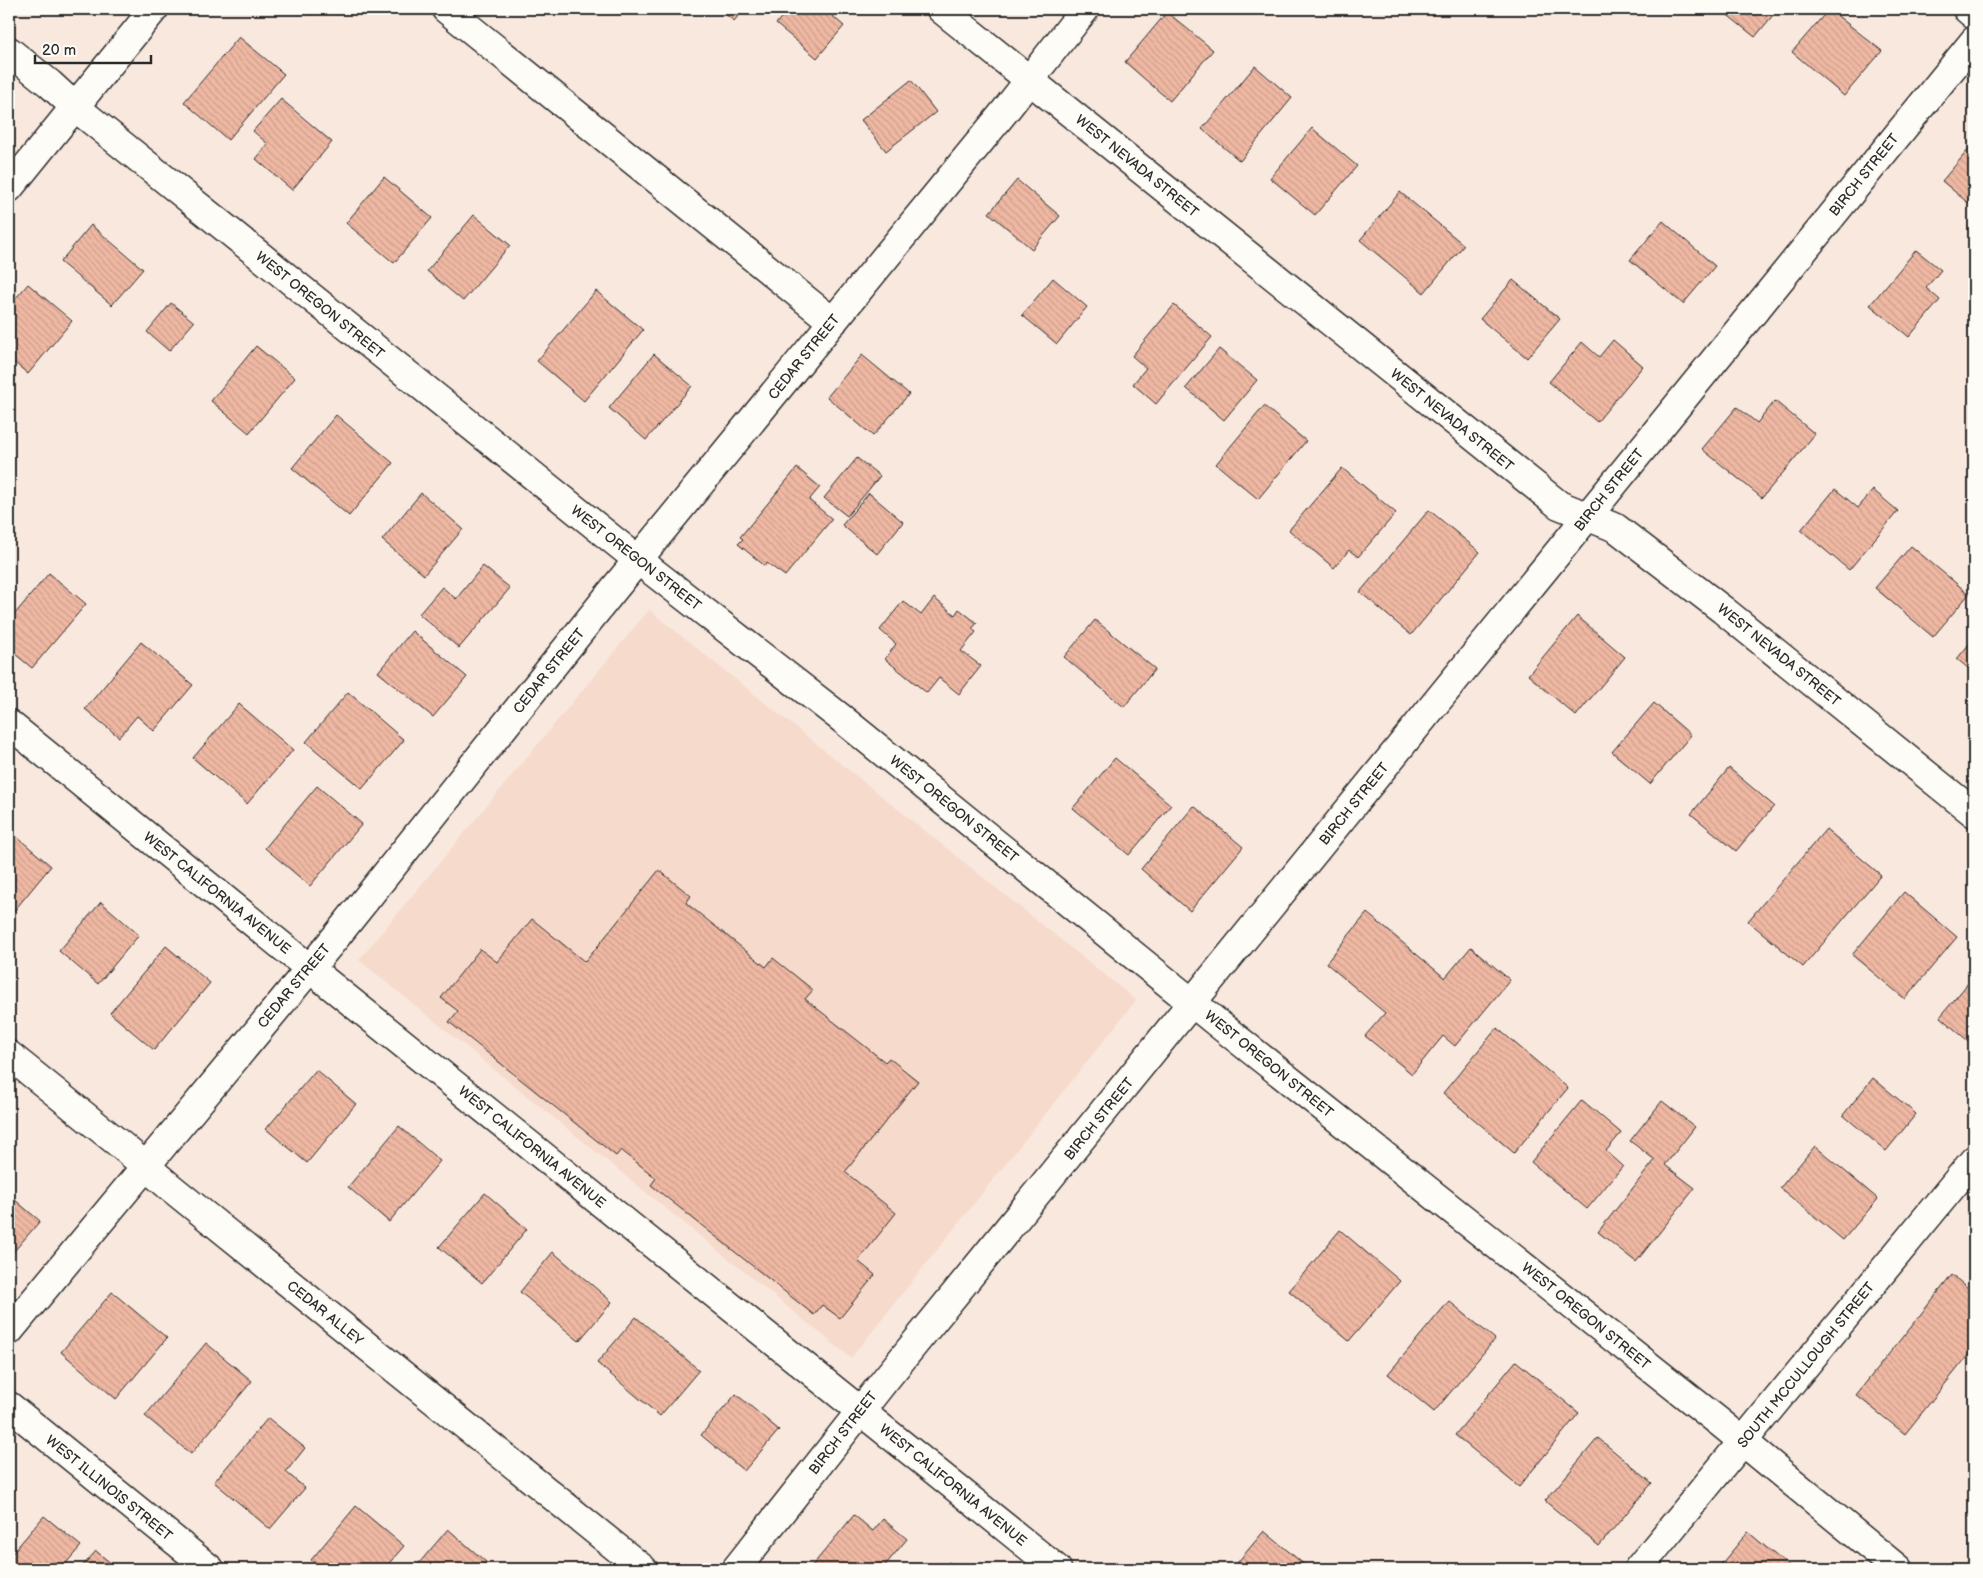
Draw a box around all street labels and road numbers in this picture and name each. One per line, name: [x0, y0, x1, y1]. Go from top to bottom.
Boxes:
street label: WEST NEVADA STREET: [1072, 111, 1202, 221]
street label: BIRCH STREET: [1826, 130, 1903, 220]
street label: WEST OREGON STREET: [252, 248, 388, 363]
street label: CEDAR STREET: [765, 311, 844, 403]
street label: WEST NEVADA STREET: [1387, 365, 1517, 475]
street label: BIRCH STREET: [1571, 445, 1648, 535]
street label: WEST OREGON STREET: [567, 502, 705, 615]
street label: WEST NEVADA STREET: [1714, 600, 1844, 710]
street label: CEDAR STREET: [510, 625, 589, 717]
street label: WEST OREGON STREET: [886, 752, 1022, 867]
street label: BIRCH STREET: [1316, 759, 1393, 849]
street label: WEST CALIFORNIA AVENUE: [140, 828, 294, 958]
street label: CEDAR STREET: [254, 940, 334, 1031]
street label: WEST OREGON STREET: [1201, 1007, 1337, 1122]
street label: BIRCH STREET: [1061, 1074, 1138, 1164]
street label: WEST CALIFORNIA AVENUE: [455, 1082, 609, 1212]
street label: WEST OREGON STREET: [1518, 1259, 1654, 1374]
street label: CEDAR ALLEY: [283, 1277, 367, 1349]
street label: SOUTH MCCULLOUGH STREET: [1734, 1278, 1879, 1451]
street label: BIRCH STREET: [805, 1388, 881, 1478]
street label: WEST CALIFORNIA AVENUE: [876, 1420, 1030, 1550]
street label: WEST ILLINOIS STREET: [42, 1432, 176, 1545]

